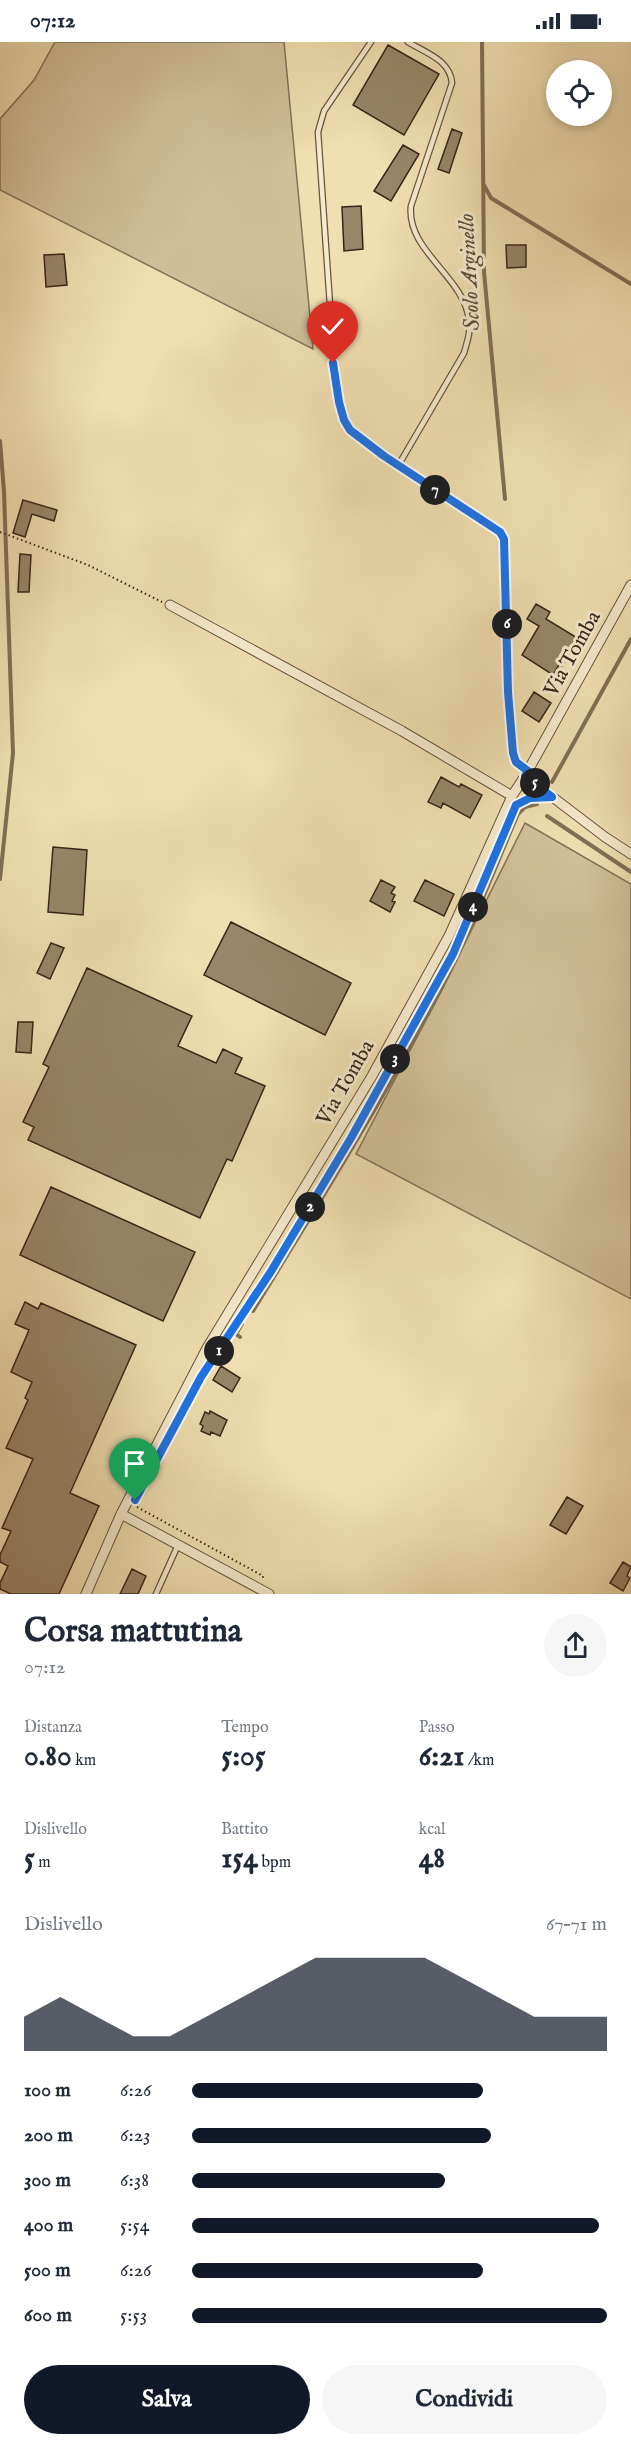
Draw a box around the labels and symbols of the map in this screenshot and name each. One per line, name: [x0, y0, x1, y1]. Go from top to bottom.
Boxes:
water label: Scolo Arginello: [453, 213, 487, 331]
pin: [307, 301, 358, 363]
pin: 7: [420, 475, 450, 505]
street label: Via Tomba: [538, 605, 608, 703]
pin: 6: [492, 609, 522, 639]
pin: 5: [520, 768, 550, 798]
pin: 4: [458, 892, 488, 922]
street label: Via Tomba: [310, 1035, 382, 1131]
pin: 3: [380, 1044, 410, 1074]
pin: 2: [295, 1192, 325, 1222]
pin: 1: [204, 1336, 234, 1366]
pin: [109, 1438, 160, 1500]

